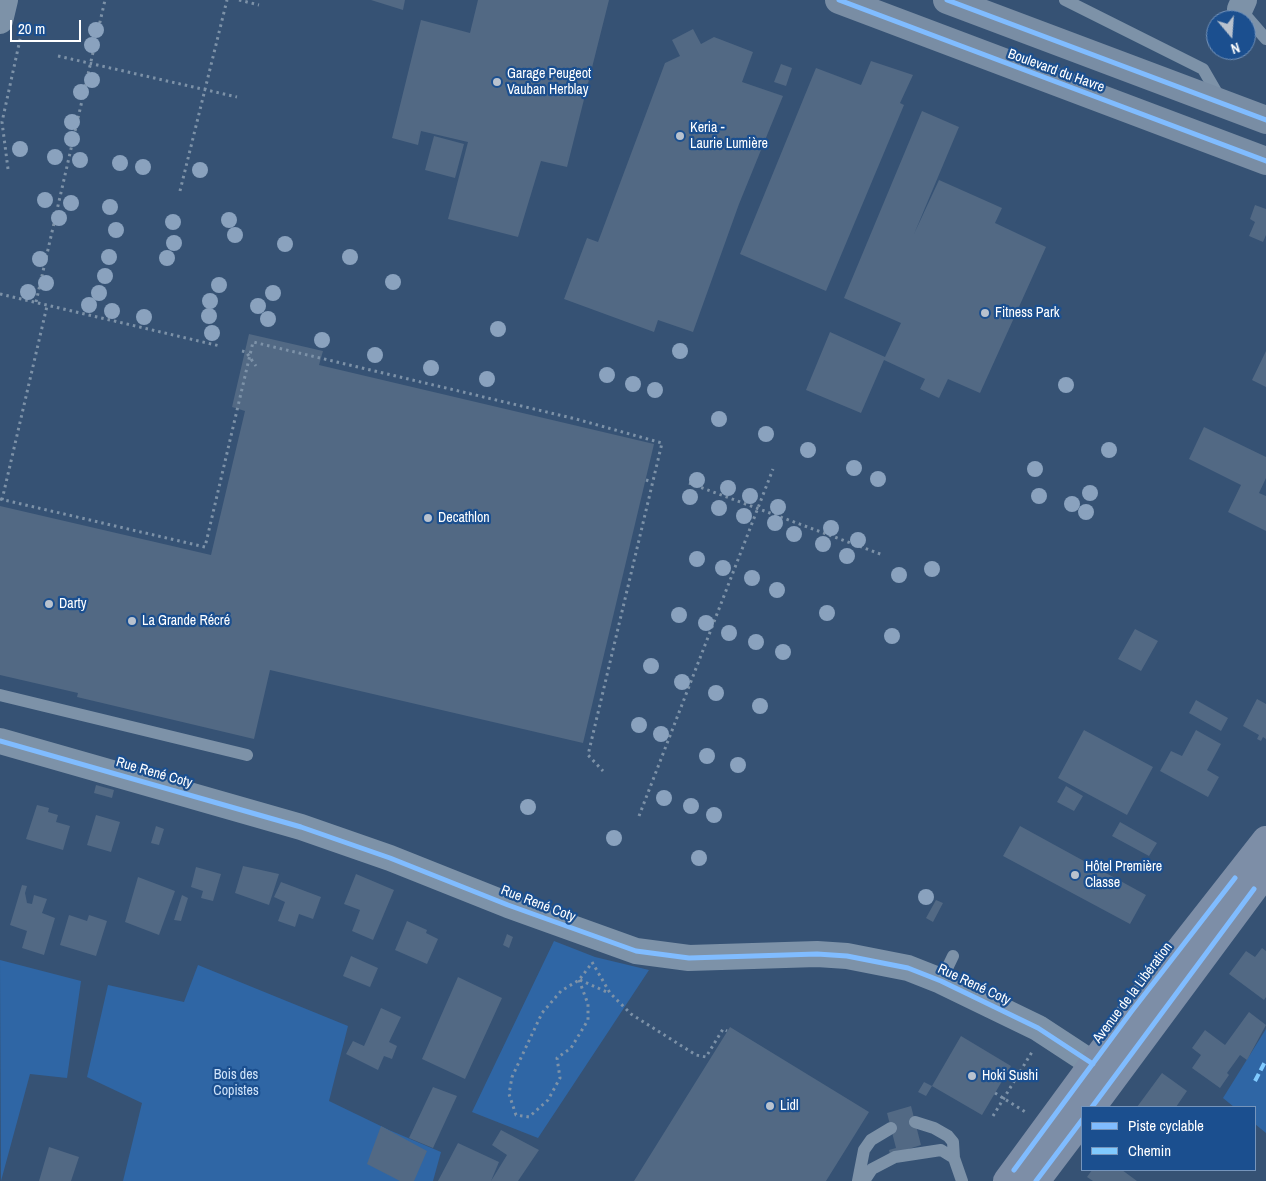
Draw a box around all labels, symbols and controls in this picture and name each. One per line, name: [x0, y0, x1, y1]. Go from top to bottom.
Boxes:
scale bar: [12, 10, 84, 42]
north arrow: [1206, 10, 1256, 60]
text: 20 m: [18, 18, 45, 39]
text: N: [1229, 38, 1242, 58]
street label: Boulevard du Havre: [1005, 46, 1107, 96]
place label: Garage Peugeot Vauban Herblay: [507, 66, 591, 98]
marker: Garage Peugeot Vauban Herblay: [491, 76, 503, 88]
place label: Keria - Laurie Lumière: [690, 120, 768, 152]
marker: Keria - Laurie Lumière: [674, 130, 686, 142]
place label: Fitness Park: [995, 305, 1059, 321]
marker: Fitness Park: [979, 307, 991, 319]
place label: Decathlon: [438, 510, 490, 526]
marker: Decathlon: [422, 512, 434, 524]
place label: Darty: [59, 596, 86, 612]
marker: Darty: [43, 598, 55, 610]
place label: La Grande Récré: [142, 613, 230, 629]
marker: La Grande Récré: [126, 615, 138, 627]
street label: Rue René Coty: [114, 754, 194, 792]
place label: Hôtel Première Classe: [1085, 859, 1162, 892]
marker: Hôtel Première Classe: [1069, 869, 1081, 881]
street label: Rue René Coty: [498, 882, 578, 926]
street label: Avenue de la Libération: [1090, 939, 1176, 1047]
street label: Rue René Coty: [935, 961, 1013, 1009]
park label: Bois des Copistes: [213, 1067, 259, 1100]
place label: Hoki Sushi: [982, 1068, 1038, 1084]
marker: Hoki Sushi: [966, 1070, 978, 1082]
place label: Lidl: [780, 1098, 799, 1114]
marker: Lidl: [764, 1100, 776, 1112]
legend: [1081, 1106, 1256, 1171]
text: Piste cyclable: [1128, 1115, 1204, 1136]
text: Chemin: [1128, 1140, 1171, 1161]

